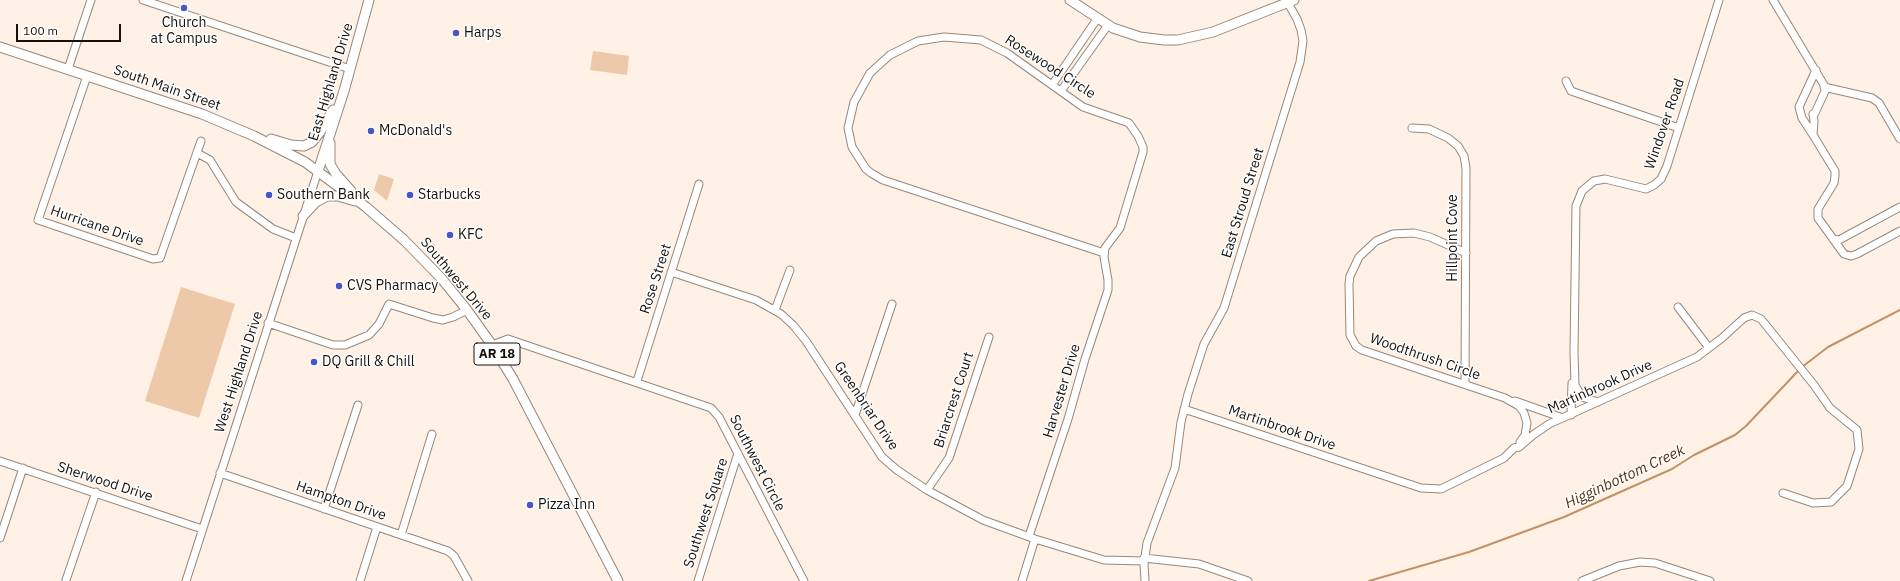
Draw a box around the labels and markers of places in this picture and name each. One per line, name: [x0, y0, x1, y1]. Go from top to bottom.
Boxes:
marker: Church at Campus: [179, 3, 189, 13]
place label: Church at Campus: [151, 15, 217, 48]
place label: Harps: [464, 25, 501, 41]
marker: Harps: [451, 28, 461, 38]
place label: McDonald's: [379, 123, 452, 139]
marker: McDonald's: [366, 126, 376, 136]
place label: Southern Bank: [277, 187, 370, 203]
place label: Starbucks: [418, 187, 481, 203]
marker: Southern Bank: [264, 190, 274, 200]
marker: Starbucks: [405, 190, 415, 200]
place label: KFC: [458, 227, 483, 243]
marker: KFC: [445, 230, 455, 240]
place label: CVS Pharmacy: [347, 278, 438, 294]
marker: CVS Pharmacy: [334, 281, 344, 291]
place label: DQ Grill & Chill: [322, 354, 415, 370]
marker: DQ Grill & Chill: [309, 357, 319, 367]
place label: Pizza Inn: [538, 497, 595, 513]
marker: Pizza Inn: [525, 500, 535, 510]

